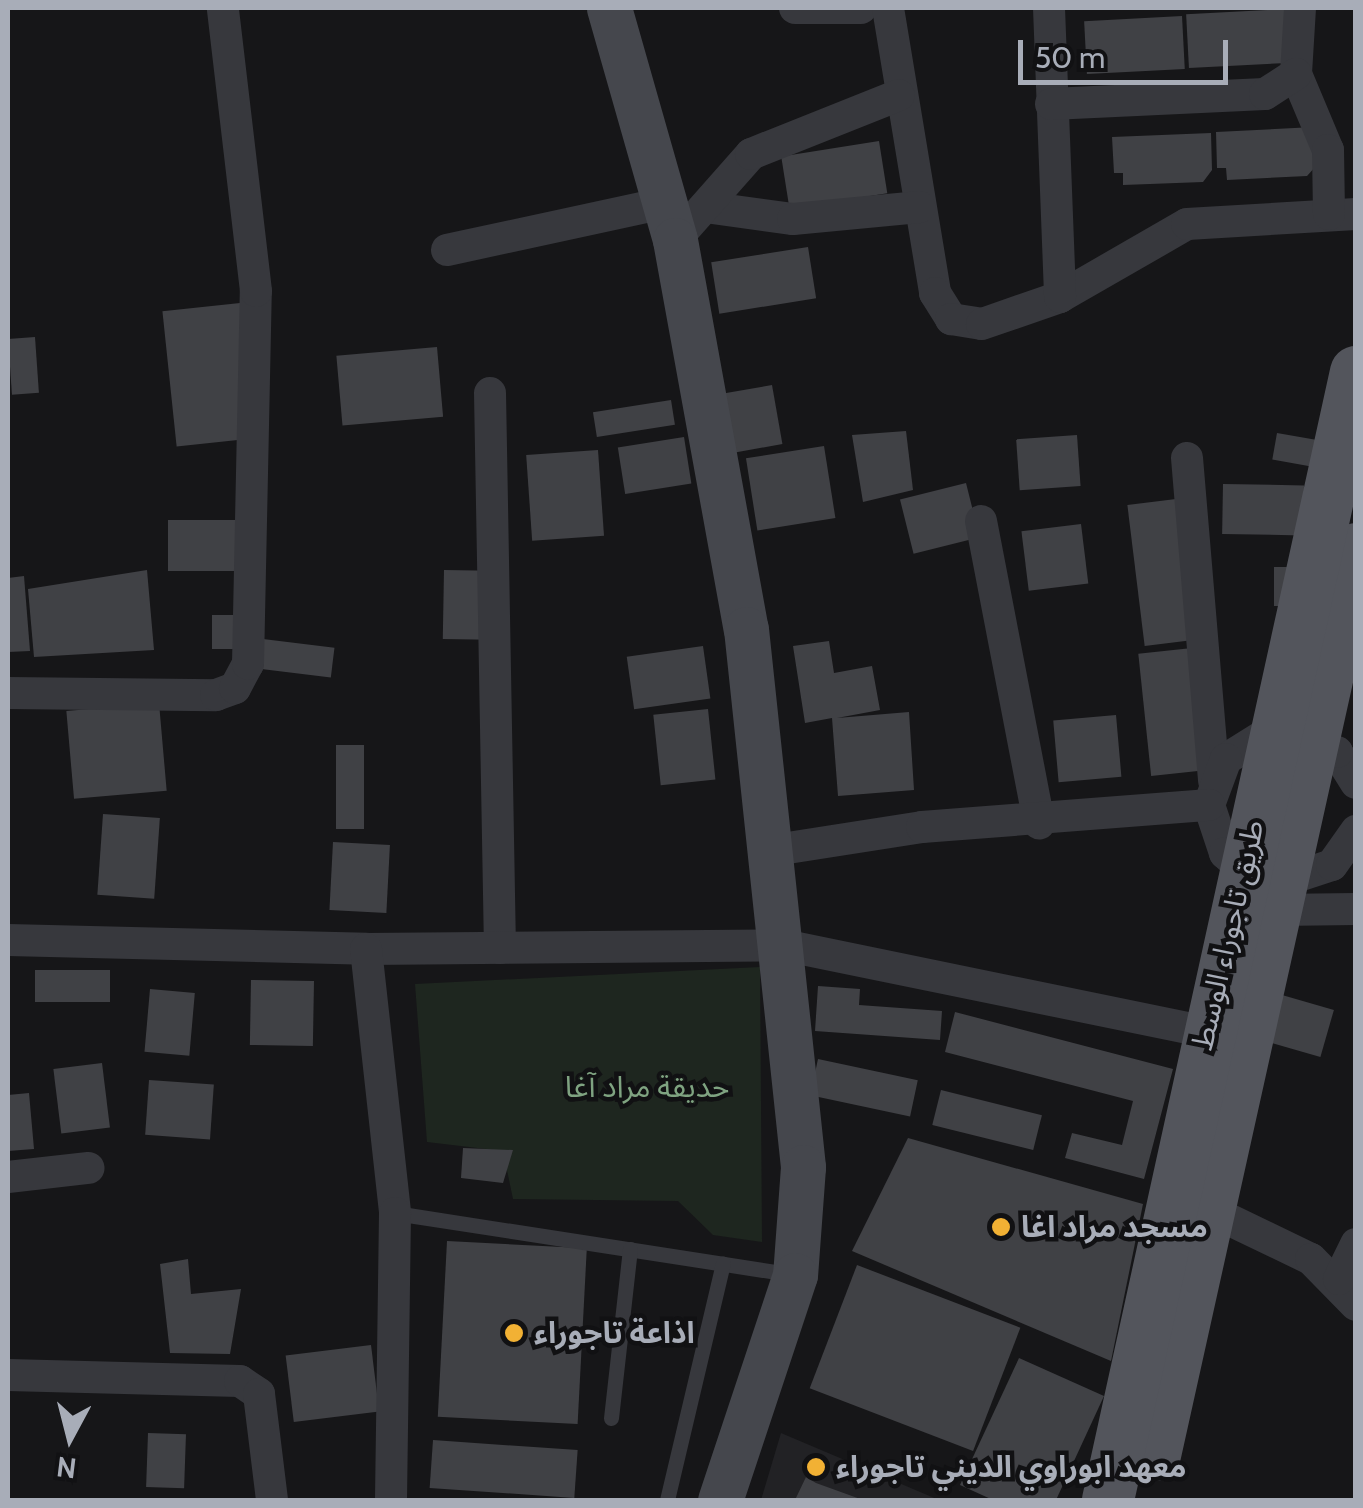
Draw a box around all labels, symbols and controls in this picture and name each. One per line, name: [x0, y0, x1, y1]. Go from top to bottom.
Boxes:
scale bar: [1023, 20, 1233, 82]
text: 50 m: [1035, 39, 1105, 76]
street label: طريق تاجوراء الوسط: [1184, 817, 1272, 1053]
park label: حديقة مراد آغا: [565, 1069, 729, 1105]
place label: مسجد مراد اغا: [1021, 1209, 1208, 1245]
marker: مسجد مراد اغا: [990, 1216, 1012, 1238]
place label: اذاعة تاجوراء: [534, 1315, 695, 1351]
marker: اذاعة تاجوراء: [503, 1322, 525, 1344]
north arrow: [20, 1388, 120, 1488]
place label: معهد ابوراوي الديني تاجوراء: [836, 1449, 1186, 1485]
text: N: [54, 1450, 78, 1486]
marker: معهد ابوراوي الديني تاجوراء: [805, 1456, 827, 1478]

